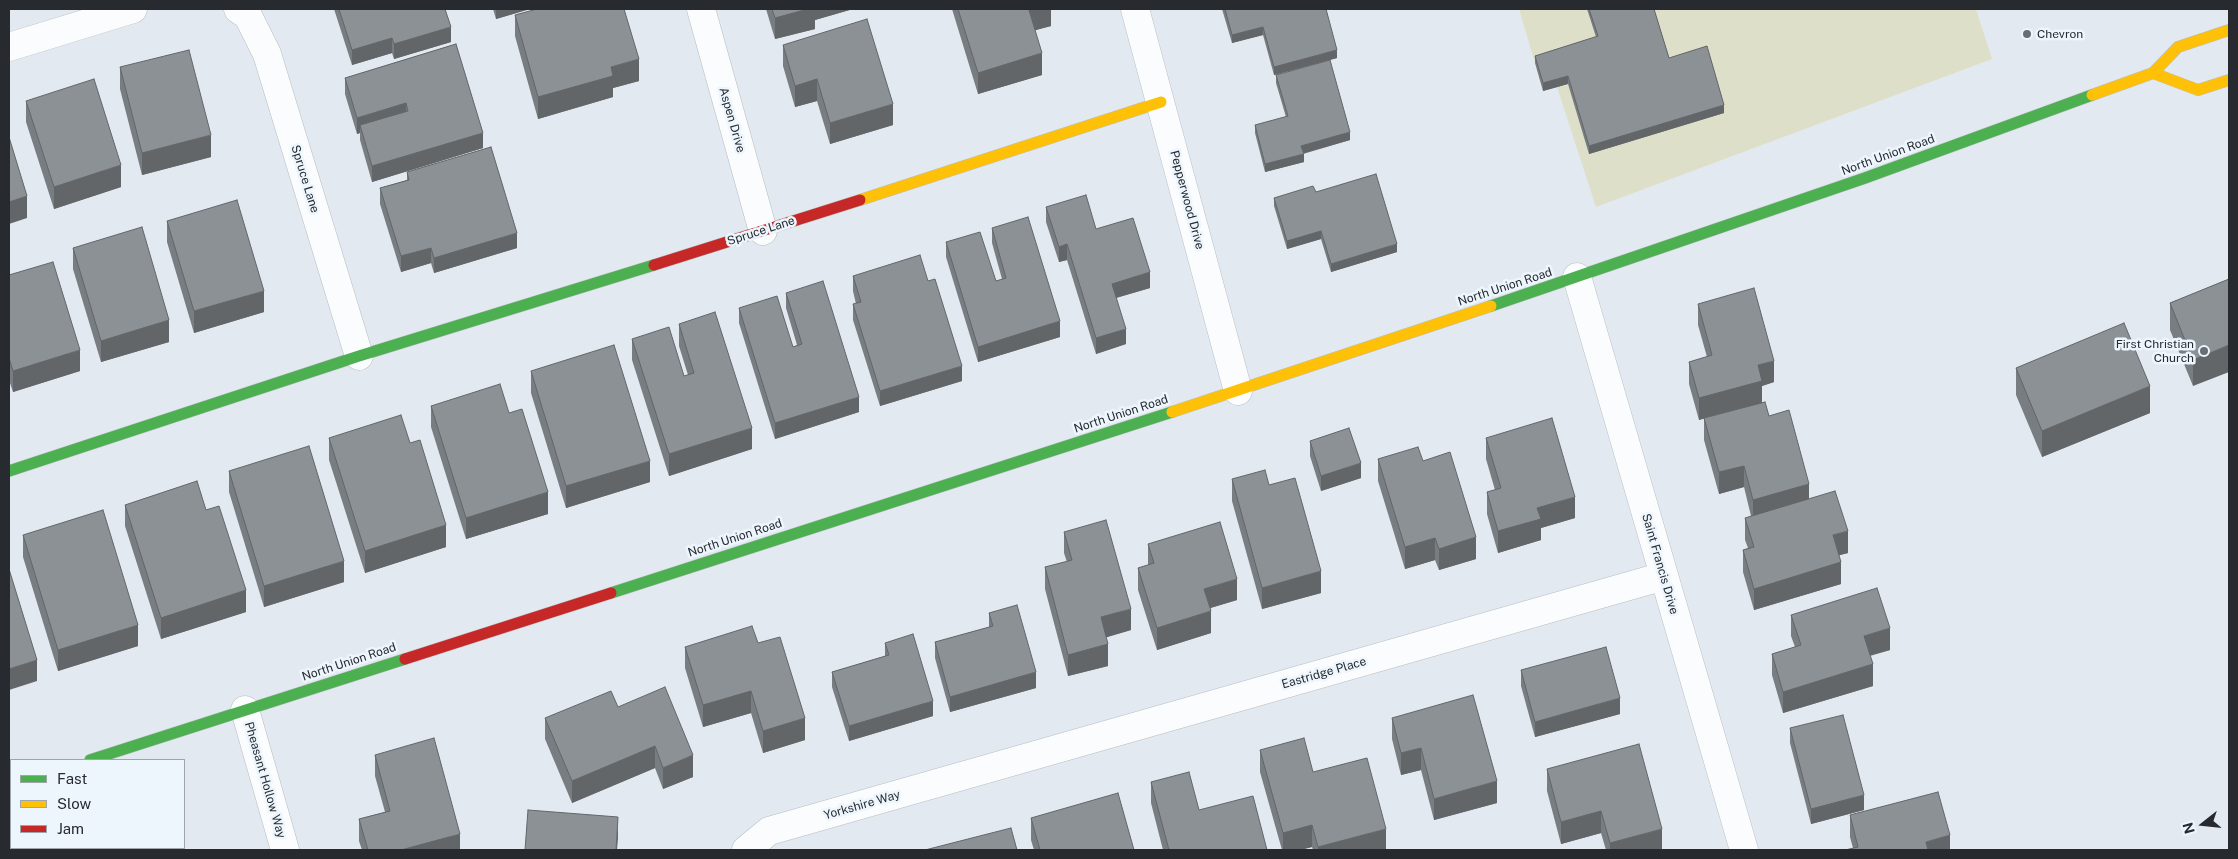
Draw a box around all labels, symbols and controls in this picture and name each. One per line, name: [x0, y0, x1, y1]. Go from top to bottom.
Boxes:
place label: Chevron: [2037, 27, 2083, 41]
marker: Chevron: [2021, 28, 2033, 40]
street label: Aspen Drive: [716, 86, 748, 154]
street label: North Union Road: [1839, 131, 1937, 179]
street label: Spruce Lane: [288, 143, 322, 215]
street label: Pepperwood Drive: [1167, 149, 1207, 251]
street label: Spruce Lane: [725, 213, 797, 249]
street label: North Union Road: [1456, 265, 1554, 309]
place label: First Christian Church: [2116, 337, 2194, 365]
marker: First Christian Church: [2198, 345, 2210, 357]
street label: North Union Road: [1072, 392, 1170, 436]
street label: Saint Francis Drive: [1639, 512, 1681, 616]
street label: North Union Road: [686, 516, 784, 560]
street label: North Union Road: [300, 640, 398, 684]
street label: Eastridge Place: [1280, 654, 1368, 692]
street label: Pheasant Hollow Way: [242, 720, 288, 840]
legend: [10, 759, 185, 849]
text: Fast: [57, 770, 87, 787]
street label: Yorkshire Way: [822, 787, 902, 823]
text: Slow: [57, 795, 91, 812]
north arrow: [2178, 799, 2228, 849]
text: Jam: [57, 820, 84, 837]
text: N: [2179, 821, 2198, 836]

